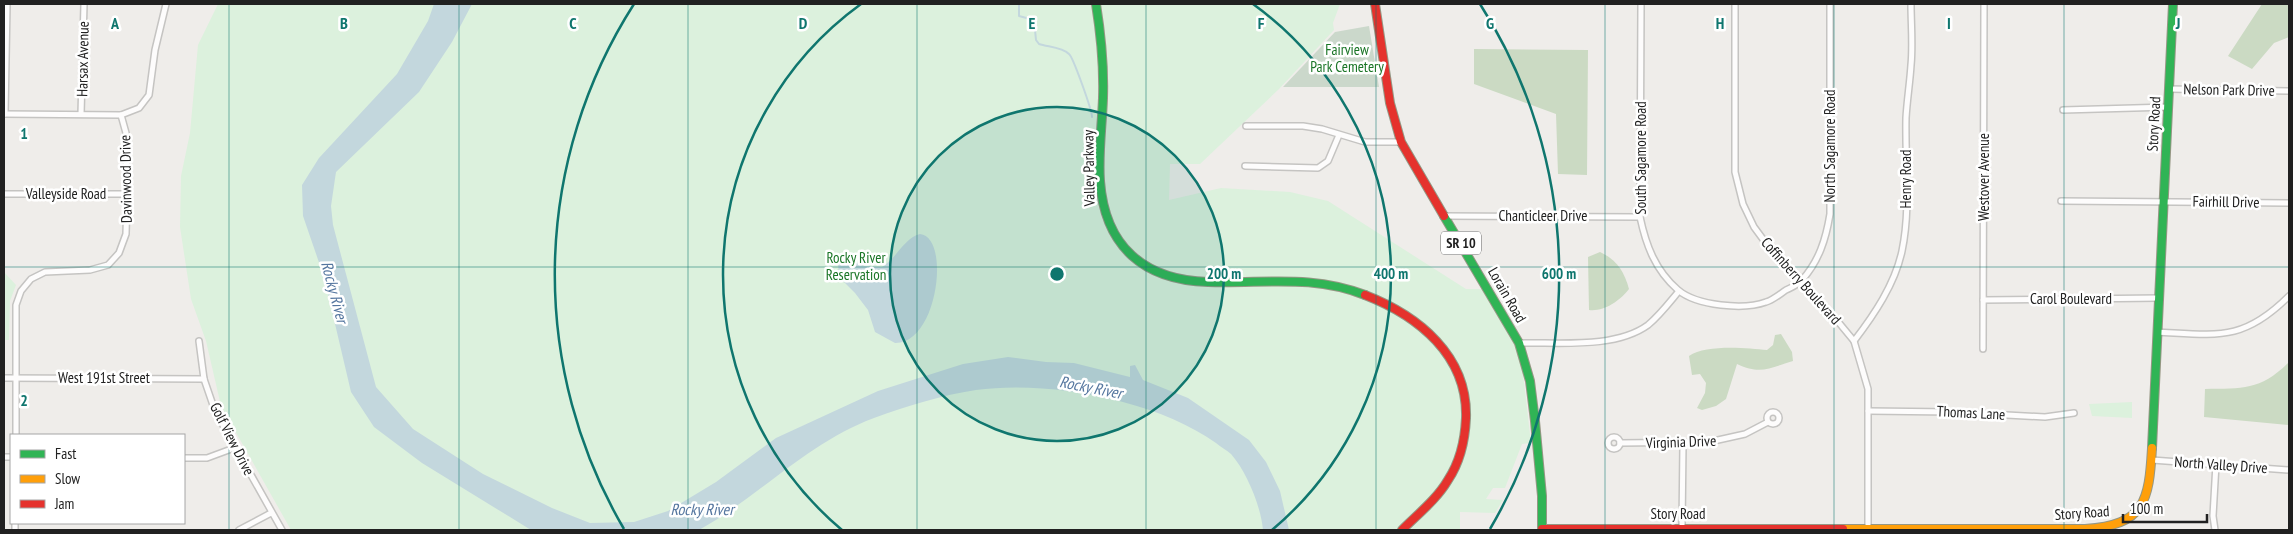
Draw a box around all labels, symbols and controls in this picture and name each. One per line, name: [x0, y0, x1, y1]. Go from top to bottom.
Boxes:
text: A: [110, 13, 120, 33]
text: B: [340, 13, 348, 33]
text: C: [569, 13, 577, 33]
text: D: [799, 13, 808, 33]
text: E: [1029, 13, 1036, 33]
text: F: [1258, 13, 1265, 33]
text: G: [1486, 13, 1494, 33]
text: H: [1716, 13, 1724, 33]
text: I: [1947, 13, 1951, 33]
text: J: [2175, 13, 2180, 33]
street label: Harsax Avenue: [72, 21, 93, 97]
park label: Fairview Park Cemetery: [1310, 40, 1384, 76]
street label: Nelson Park Drive: [2183, 79, 2275, 100]
street label: North Sagamore Road: [1820, 89, 1839, 203]
street label: Story Road: [2143, 96, 2164, 152]
street label: South Sagamore Road: [1631, 101, 1650, 215]
text: 1: [20, 123, 28, 143]
street label: Valley Parkway: [1078, 129, 1099, 207]
street label: Westover Avenue: [1974, 133, 1993, 221]
street label: Davinwood Drive: [115, 135, 136, 223]
street label: Henry Road: [1896, 150, 1915, 208]
street label: Valleyside Road: [25, 184, 106, 203]
street label: Fairhill Drive: [2192, 191, 2260, 212]
street label: Chanticleer Drive: [1498, 206, 1588, 225]
road number: SR 10: [1441, 232, 1481, 254]
street label: Coffinberry Boulevard: [1757, 233, 1846, 328]
park label: Rocky River Reservation: [826, 248, 886, 284]
water label: Rocky River: [317, 259, 354, 328]
text: 200 m: [1207, 264, 1241, 283]
text: 400 m: [1374, 264, 1408, 283]
street label: Lorain Road: [1484, 264, 1531, 326]
text: 600 m: [1542, 264, 1576, 283]
centre of rings: [1048, 265, 1066, 283]
street label: Carol Boulevard: [2030, 289, 2112, 308]
street label: West 191st Street: [58, 368, 150, 387]
water label: Rocky River: [1058, 371, 1126, 403]
text: 2: [20, 390, 28, 410]
street label: Golf View Drive: [206, 399, 259, 478]
street label: Thomas Lane: [1936, 401, 2006, 424]
street label: Virginia Drive: [1645, 431, 1716, 452]
legend: [10, 434, 185, 524]
text: Fast: [55, 444, 76, 463]
street label: North Valley Drive: [2174, 452, 2268, 477]
text: Slow: [55, 469, 80, 488]
scale bar: [2123, 492, 2207, 524]
text: Jam: [54, 494, 74, 513]
water label: Rocky River: [670, 499, 736, 519]
text: 100 m: [2130, 499, 2163, 518]
street label: Story Road: [2054, 501, 2110, 524]
street label: Story Road: [1651, 504, 1706, 523]

